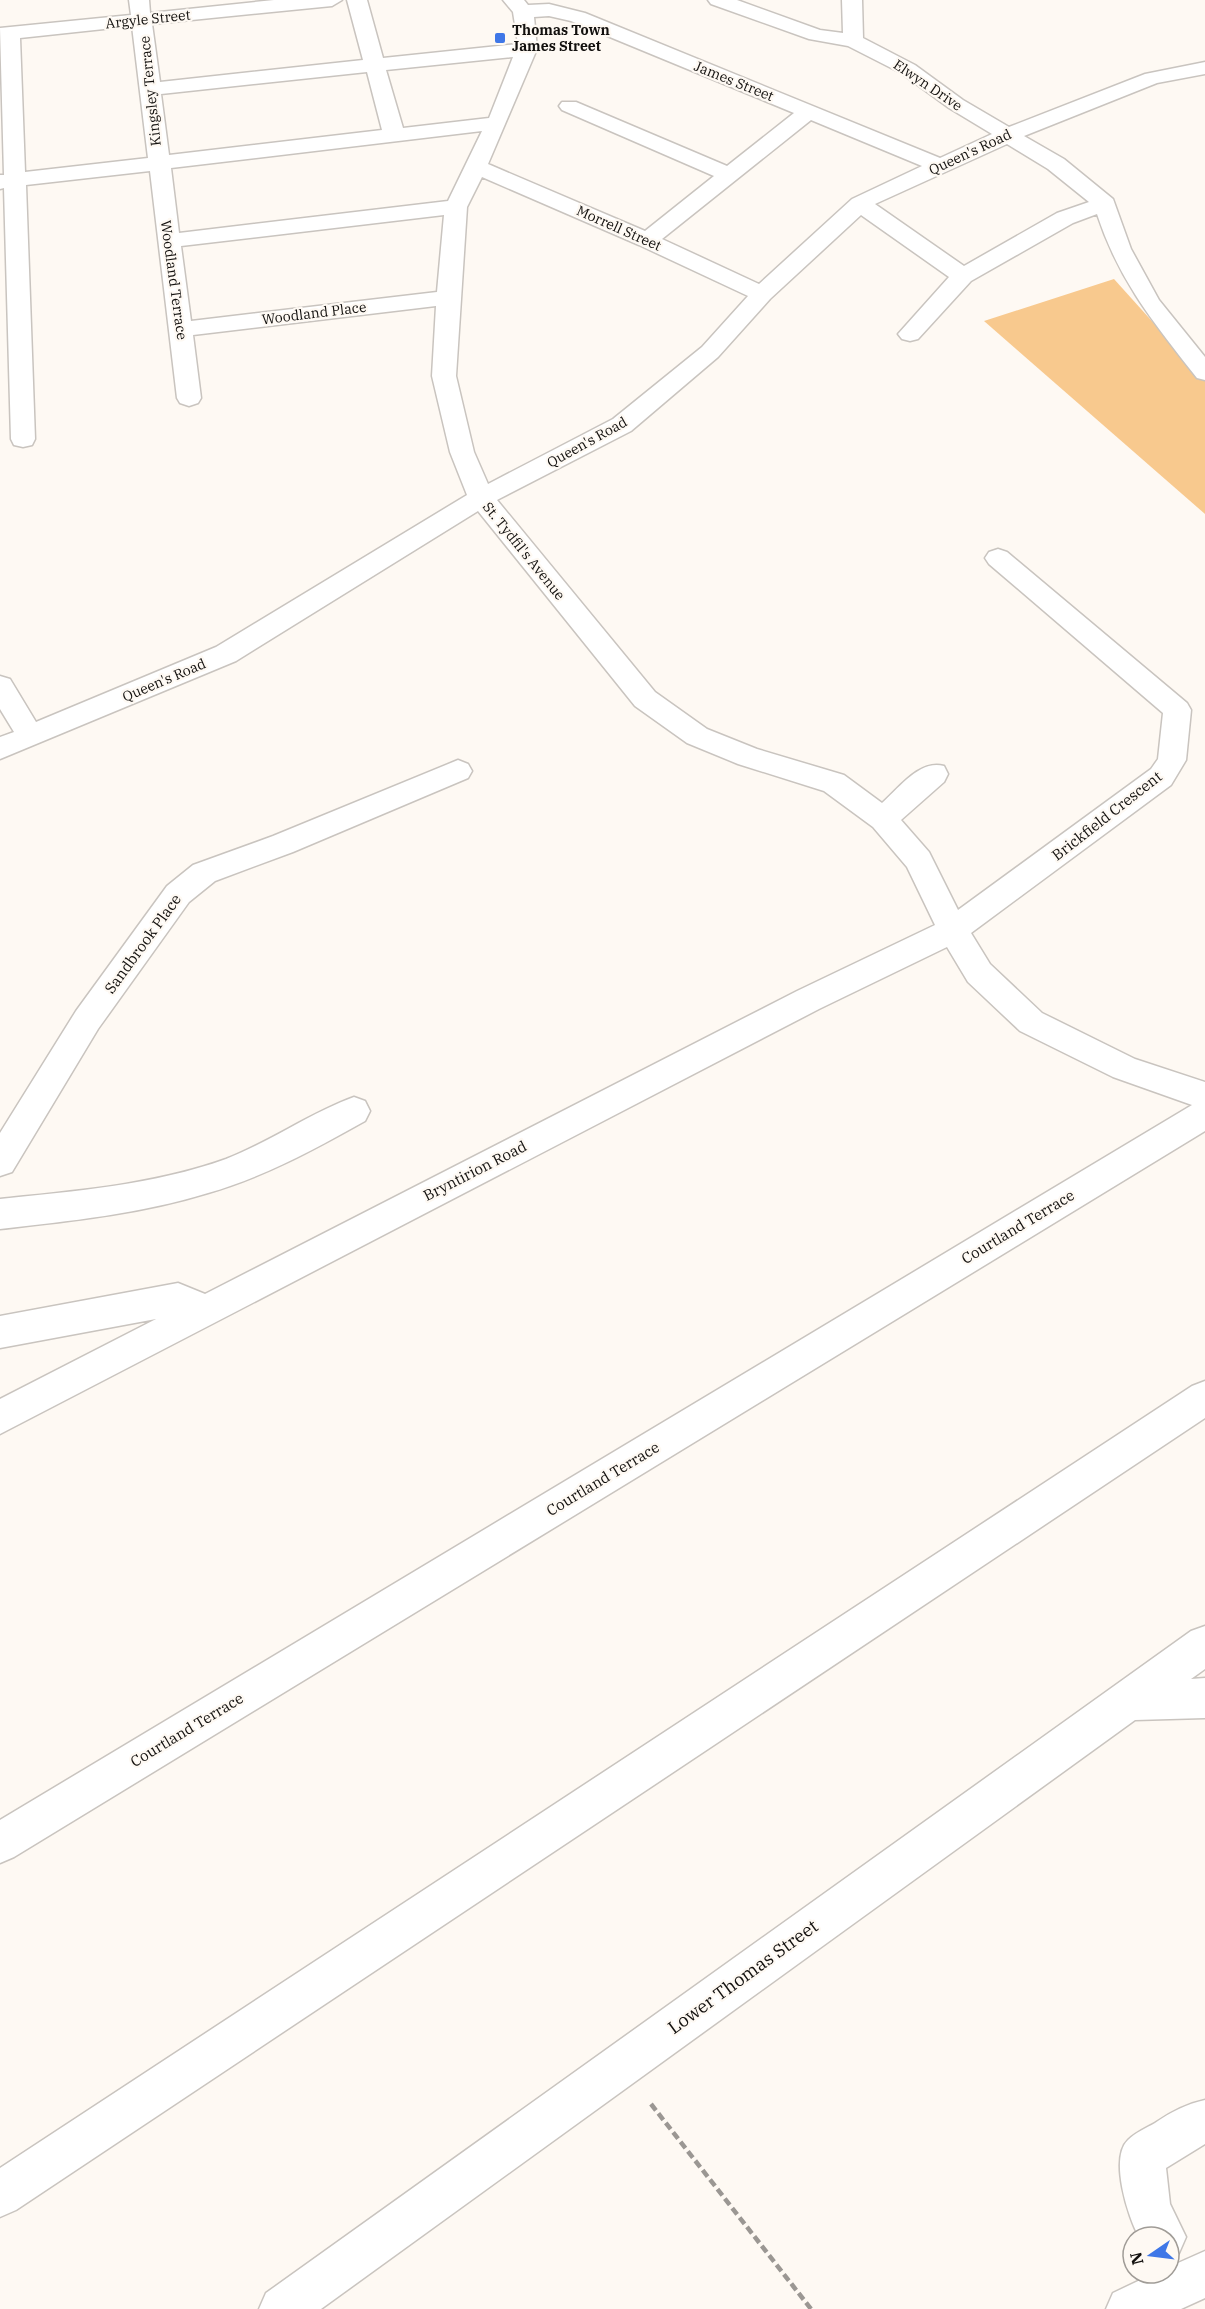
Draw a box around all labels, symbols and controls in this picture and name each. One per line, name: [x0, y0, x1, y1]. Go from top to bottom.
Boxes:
street label: Argyle Street: [105, 6, 191, 32]
place label: Thomas Town James Street: [512, 21, 610, 55]
marker: Thomas Town James Street: [493, 31, 507, 45]
street label: Kingsley Terrace: [135, 35, 165, 147]
street label: Elwyn Drive: [890, 55, 966, 115]
street label: James Street: [692, 57, 776, 105]
street label: Queen's Road: [926, 125, 1015, 179]
street label: Morrell Street: [574, 201, 664, 255]
street label: Woodland Terrace: [157, 219, 191, 341]
street label: Woodland Place: [261, 298, 367, 328]
street label: Queen's Road: [544, 412, 631, 471]
street label: St. Tydfil's Avenue: [479, 498, 569, 604]
street label: Queen's Road: [120, 654, 209, 706]
street label: Brickfield Crescent: [1048, 767, 1166, 865]
street label: Sandbrook Place: [100, 890, 185, 997]
street label: Bryntirion Road: [420, 1136, 530, 1205]
street label: Courtland Terrace: [958, 1185, 1078, 1268]
street label: Courtland Terrace: [543, 1437, 663, 1520]
street label: Courtland Terrace: [127, 1688, 247, 1771]
street label: Lower Thomas Street: [663, 1914, 822, 2039]
north arrow: [1121, 2225, 1181, 2285]
text: N: [1125, 2250, 1148, 2267]

